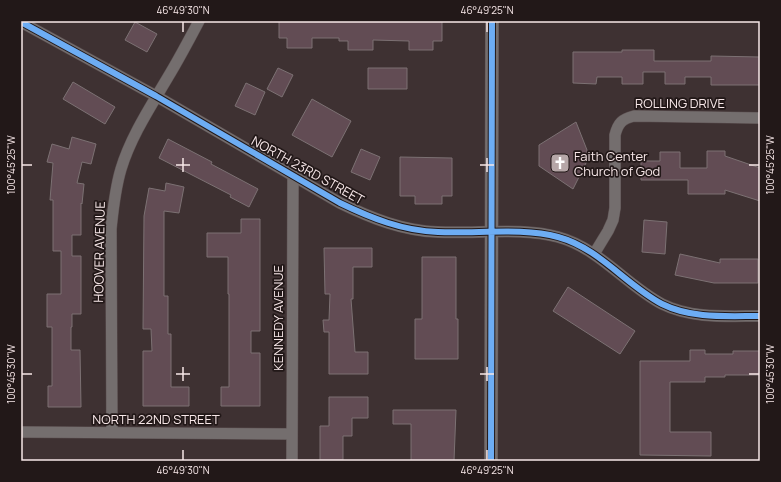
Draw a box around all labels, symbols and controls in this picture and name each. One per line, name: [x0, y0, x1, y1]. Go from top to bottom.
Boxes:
text: 46°49'30"N: [156, 3, 210, 17]
text: 46°49'25"N: [461, 3, 514, 17]
street label: ROLLING DRIVE: [635, 94, 725, 112]
street label: NORTH 23RD STREET: [248, 131, 368, 209]
text: 100°45'25"W: [4, 135, 18, 195]
text: 100°45'25"W: [763, 135, 777, 195]
place label: Faith Center Church of God: [574, 147, 660, 180]
church icon: Faith Center Church of God: [549, 152, 571, 174]
street label: HOOVER AVENUE: [89, 201, 109, 303]
street label: KENNEDY AVENUE: [269, 265, 287, 371]
text: 100°45'30"W: [4, 344, 18, 404]
text: 100°45'30"W: [763, 344, 777, 404]
street label: NORTH 22ND STREET: [92, 410, 220, 428]
text: 46°49'30"N: [156, 463, 210, 477]
text: 46°49'25"N: [461, 463, 514, 477]

